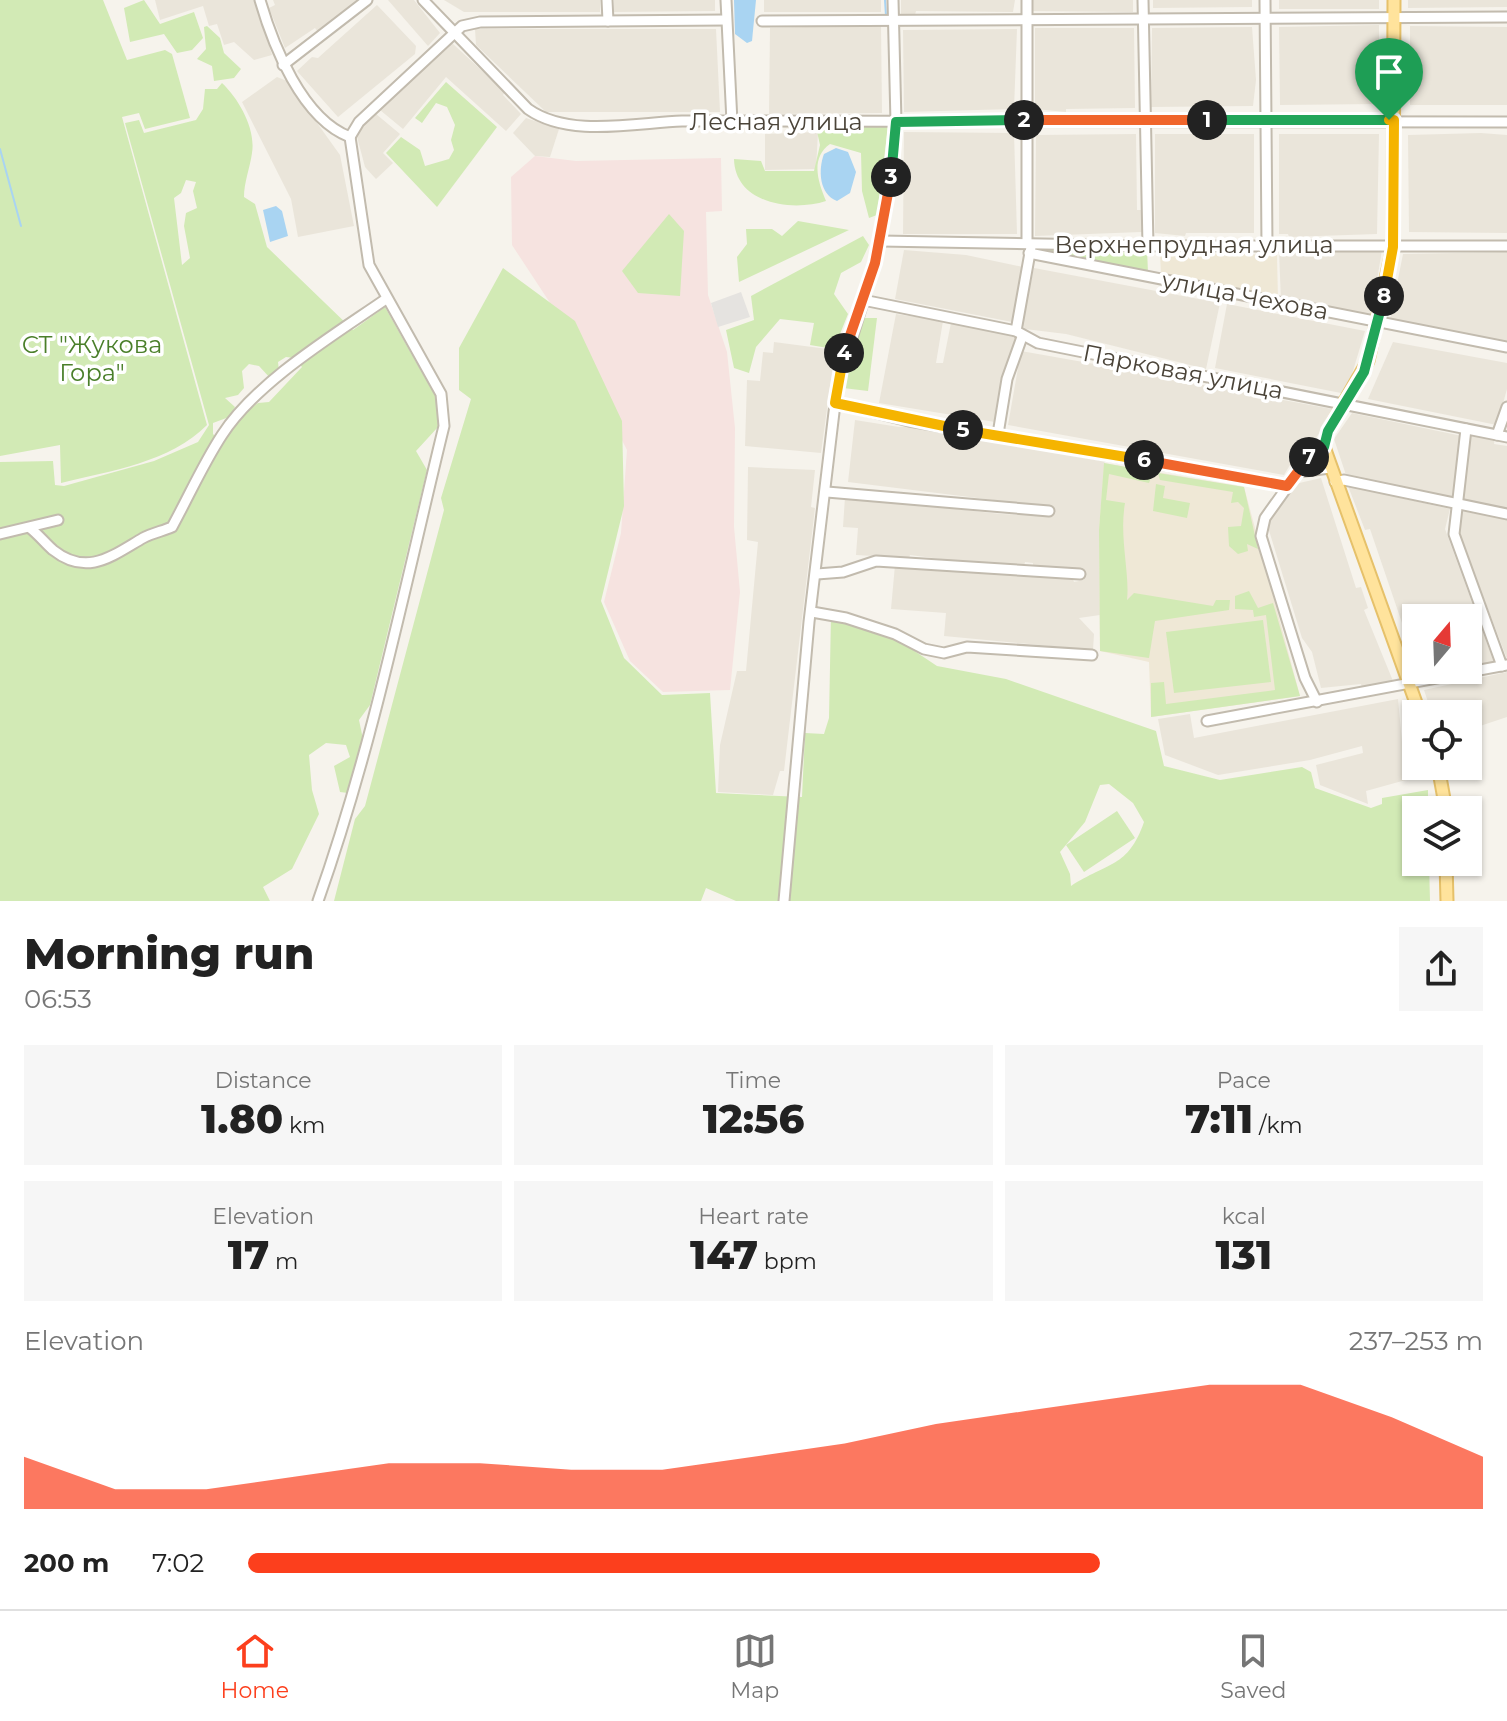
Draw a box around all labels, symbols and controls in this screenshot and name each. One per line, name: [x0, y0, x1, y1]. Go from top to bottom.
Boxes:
pin: [1355, 38, 1423, 120]
icon: arrive: [1367, 50, 1411, 94]
pin: 2: [1004, 100, 1044, 140]
pin: 1: [1187, 100, 1227, 140]
text: 2: [1018, 106, 1030, 133]
text: 1: [1203, 106, 1211, 133]
street label: Лесная улица: [689, 107, 863, 136]
pin: 3: [871, 157, 911, 197]
text: 3: [884, 163, 898, 190]
street label: Верхнепрудная улица: [1054, 230, 1334, 259]
street label: улица Чехова: [1158, 265, 1331, 326]
pin: 8: [1364, 276, 1404, 316]
text: 8: [1377, 282, 1391, 309]
park label: СТ "Жукова Гора": [22, 330, 162, 387]
pin: 4: [824, 333, 864, 373]
street label: Парковая улица: [1080, 338, 1286, 405]
text: 4: [836, 339, 852, 366]
pin: 5: [943, 410, 983, 450]
text: 5: [956, 416, 970, 443]
pin: 7: [1289, 437, 1329, 477]
pin: 6: [1124, 440, 1164, 480]
text: 7: [1302, 443, 1316, 470]
text: 6: [1137, 446, 1151, 473]
north arrow: [1402, 604, 1482, 684]
map controls: [1402, 604, 1482, 876]
button: locate: [1402, 700, 1482, 780]
button: layers: [1402, 796, 1482, 876]
text: Morning run: [24, 926, 314, 980]
button: share: [1399, 927, 1483, 1011]
text: 06:53: [24, 983, 92, 1015]
text: Distance: [215, 1067, 311, 1094]
text: Time: [726, 1067, 781, 1094]
text: Pace: [1217, 1067, 1271, 1094]
text: 1.80: [201, 1094, 283, 1143]
text: 12:56: [703, 1094, 804, 1143]
text: 7:11: [1185, 1094, 1253, 1143]
text: km: [283, 1112, 325, 1139]
text: /km: [1253, 1112, 1303, 1139]
text: Elevation: [212, 1203, 314, 1230]
text: Heart rate: [698, 1203, 809, 1230]
text: kcal: [1222, 1203, 1266, 1230]
text: 17: [228, 1230, 269, 1279]
text: 147: [690, 1230, 758, 1279]
text: 131: [1216, 1230, 1272, 1279]
text: m: [269, 1248, 298, 1275]
text: bpm: [758, 1248, 817, 1275]
text: Elevation: [24, 1325, 144, 1357]
text: 237–253 m: [1349, 1325, 1483, 1357]
text: 200 m: [24, 1547, 109, 1579]
text: 7:02: [152, 1547, 204, 1579]
tab: Home: [221, 1629, 289, 1704]
tab: Map: [730, 1629, 779, 1704]
tab: Saved: [1220, 1629, 1286, 1704]

